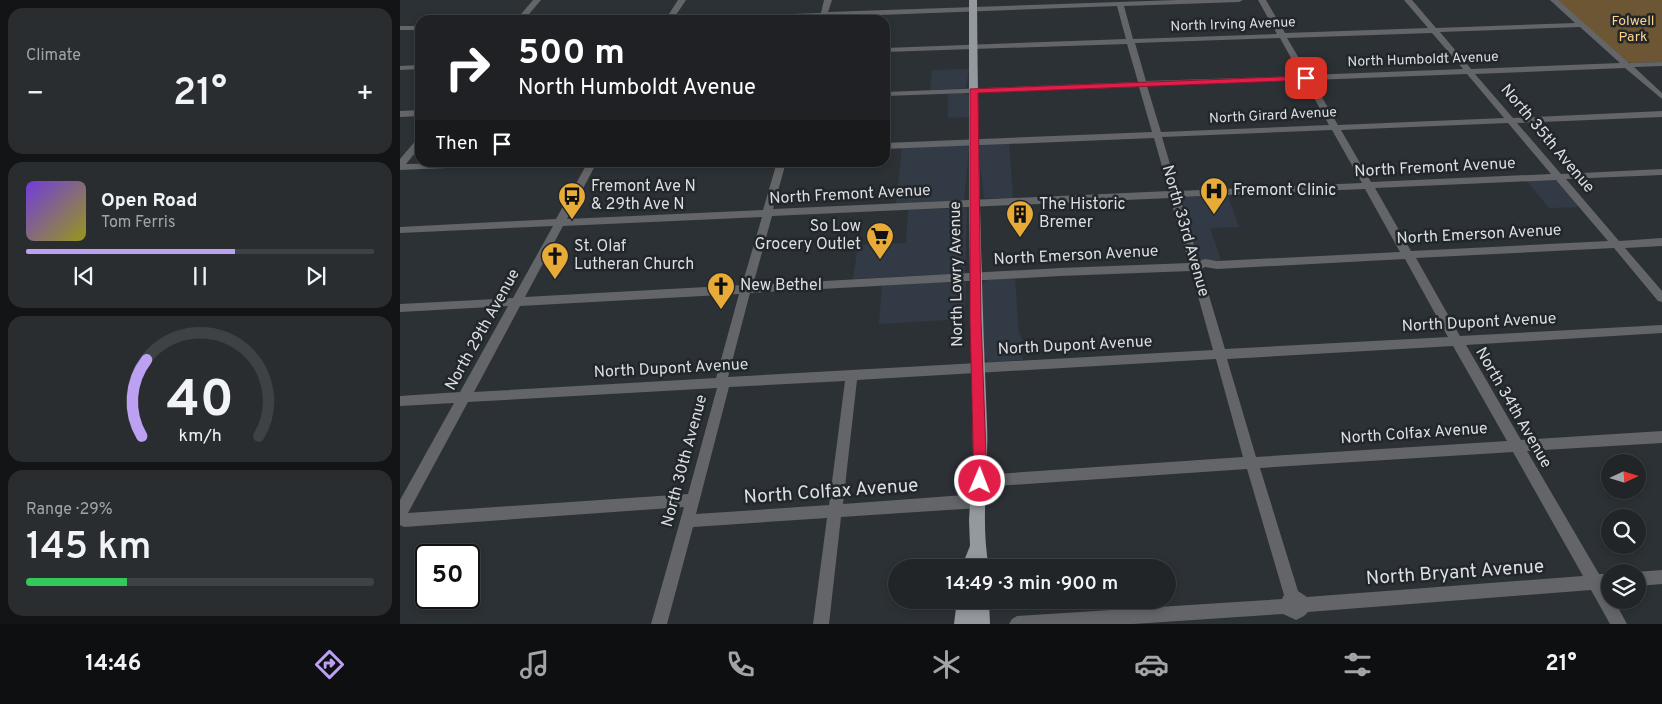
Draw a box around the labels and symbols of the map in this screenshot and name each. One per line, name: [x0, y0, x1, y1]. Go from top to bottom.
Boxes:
park label: Folwell Park: [1612, 13, 1654, 46]
street label: North Irving Avenue: [1170, 14, 1296, 36]
street label: North Humboldt Avenue: [1347, 49, 1499, 71]
pin: [1285, 57, 1327, 99]
street label: North 35th Avenue: [1496, 80, 1598, 198]
street label: North Girard Avenue: [1209, 104, 1337, 128]
street label: North Fremont Avenue: [1354, 154, 1516, 182]
street label: North 33rd Avenue: [1157, 163, 1213, 299]
hospital icon: Fremont Clinic: [1199, 176, 1229, 215]
place label: Fremont Ave N & 29th Ave N: [591, 177, 696, 215]
bus stop icon: Fremont Ave N & 29th Ave N: [557, 181, 587, 220]
street label: North Fremont Avenue: [769, 181, 931, 209]
place label: Fremont Clinic: [1233, 181, 1336, 201]
place label: The Historic Bremer: [1039, 195, 1126, 233]
building icon: The Historic Bremer: [1005, 199, 1035, 238]
street label: North Lowry Avenue: [946, 201, 968, 347]
place label: So Low Grocery Outlet: [754, 217, 861, 255]
supermarket icon: So Low Grocery Outlet: [865, 221, 895, 260]
street label: North Emerson Avenue: [1396, 221, 1562, 249]
place label: St. Olaf Lutheran Church: [574, 237, 694, 275]
church icon: St. Olaf Lutheran Church: [540, 241, 570, 280]
street label: North Emerson Avenue: [993, 242, 1159, 270]
street label: North 29th Avenue: [441, 266, 525, 394]
church icon: New Bethel: [706, 271, 736, 310]
place label: New Bethel: [740, 276, 822, 296]
street label: North Dupont Avenue: [1401, 309, 1557, 337]
street label: North Dupont Avenue: [997, 332, 1153, 360]
street label: North 34th Avenue: [1470, 344, 1556, 472]
street label: North Dupont Avenue: [593, 355, 749, 383]
street label: North 30th Avenue: [658, 393, 712, 529]
street label: North Colfax Avenue: [1340, 419, 1488, 449]
position arrow: [953, 454, 1005, 506]
north arrow: [1601, 454, 1646, 499]
street label: North Colfax Avenue: [743, 474, 919, 510]
speed limit sign: 50: [415, 544, 480, 609]
street label: North Bryant Avenue: [1365, 555, 1545, 591]

